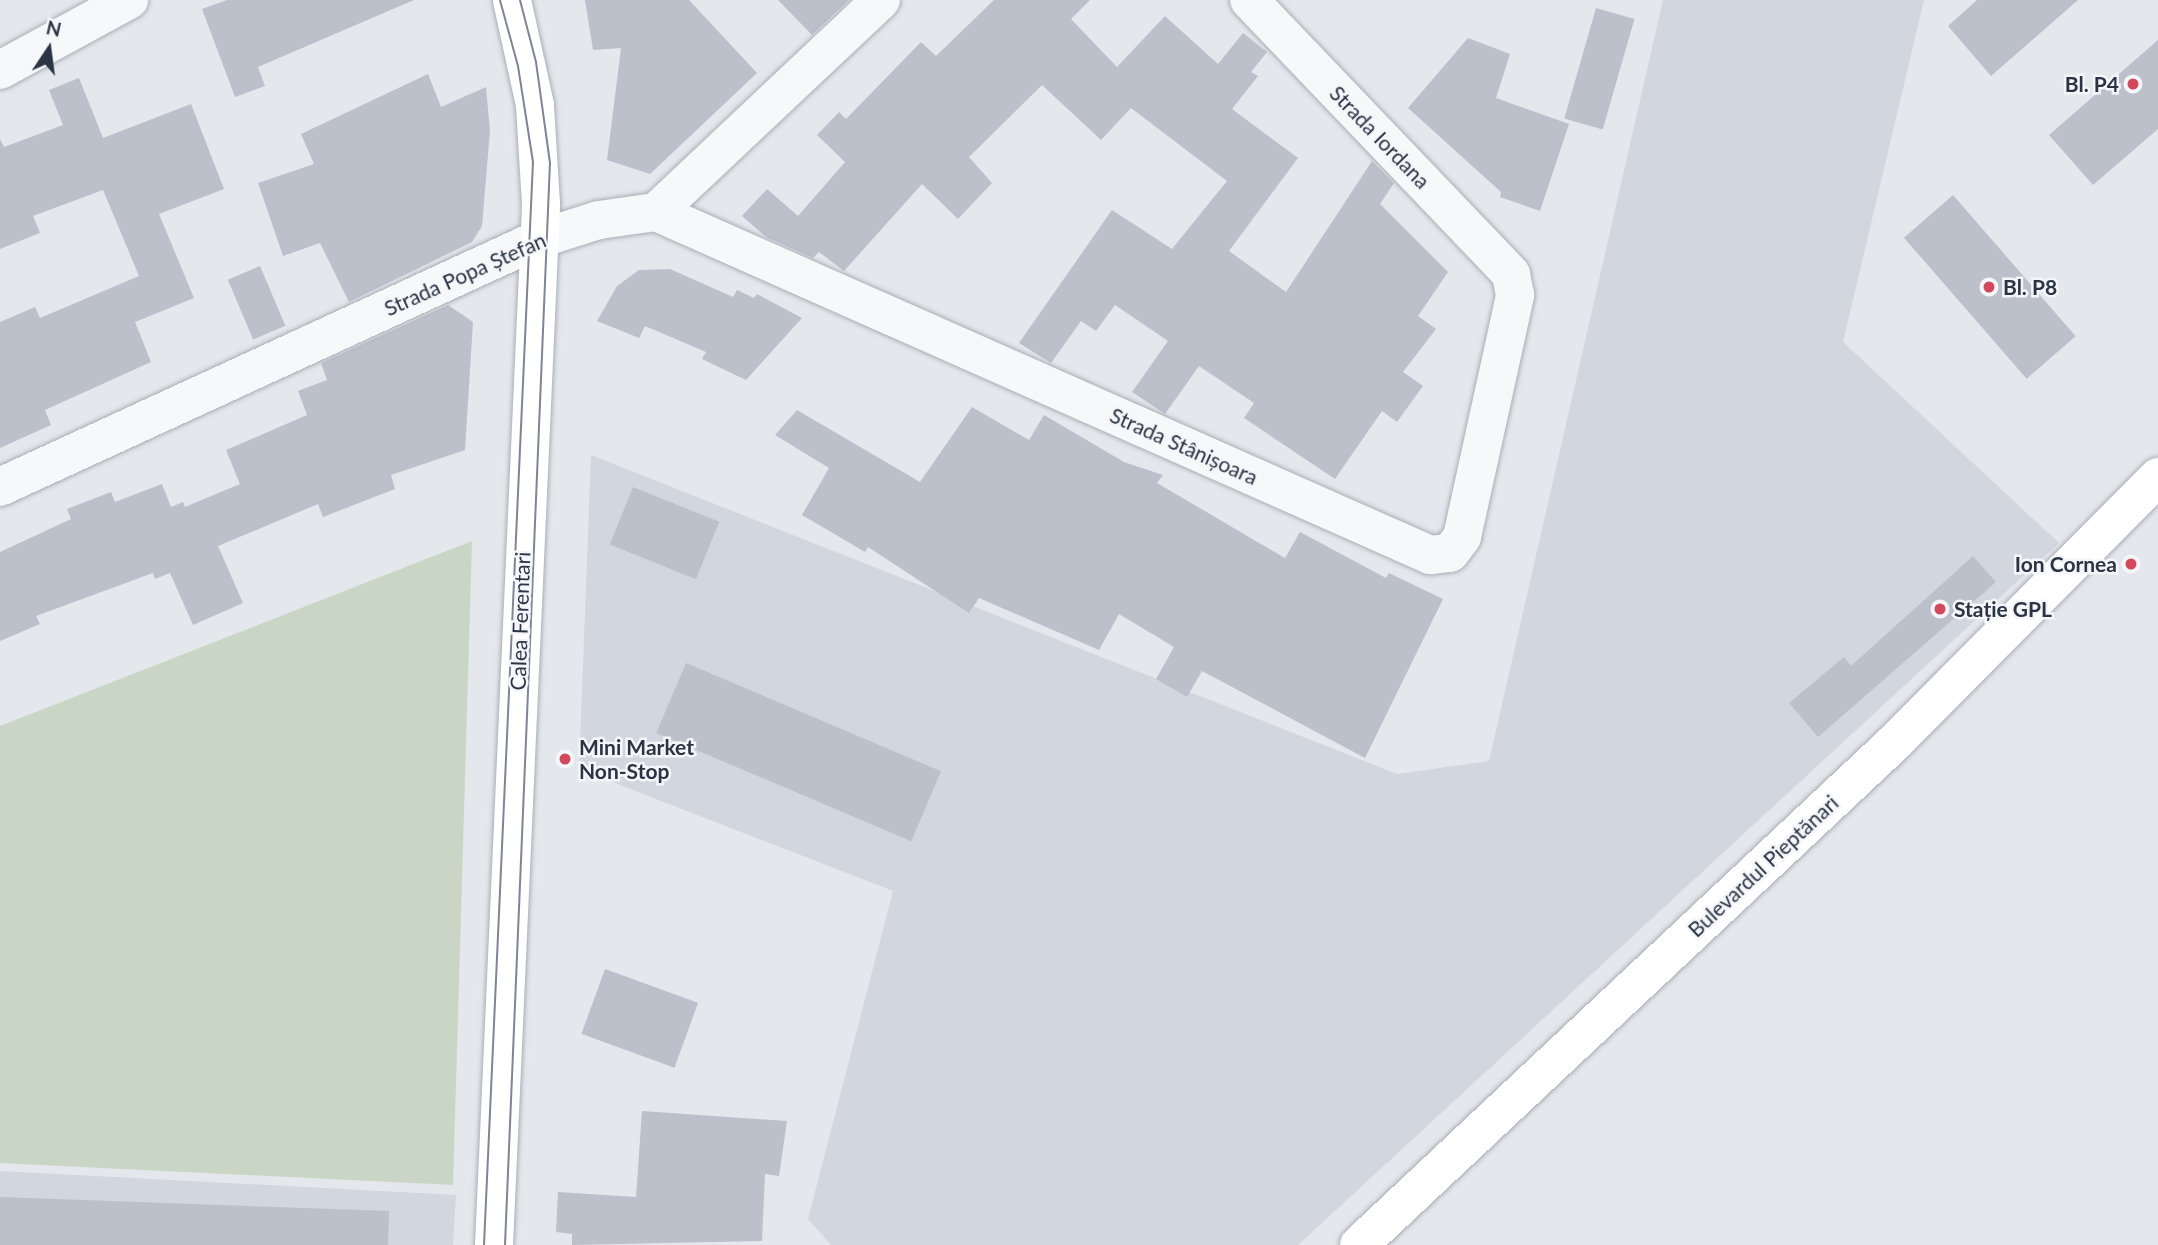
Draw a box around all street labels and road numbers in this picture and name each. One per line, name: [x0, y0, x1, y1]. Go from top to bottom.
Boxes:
street label: Strada Iordana: [1325, 80, 1435, 194]
street label: Strada Popa Ștefan: [380, 227, 550, 321]
street label: Strada Stânișoara: [1106, 402, 1262, 490]
street label: Calea Ferentari: [505, 551, 535, 691]
street label: Bulevardul Pieptănari: [1683, 790, 1843, 942]

